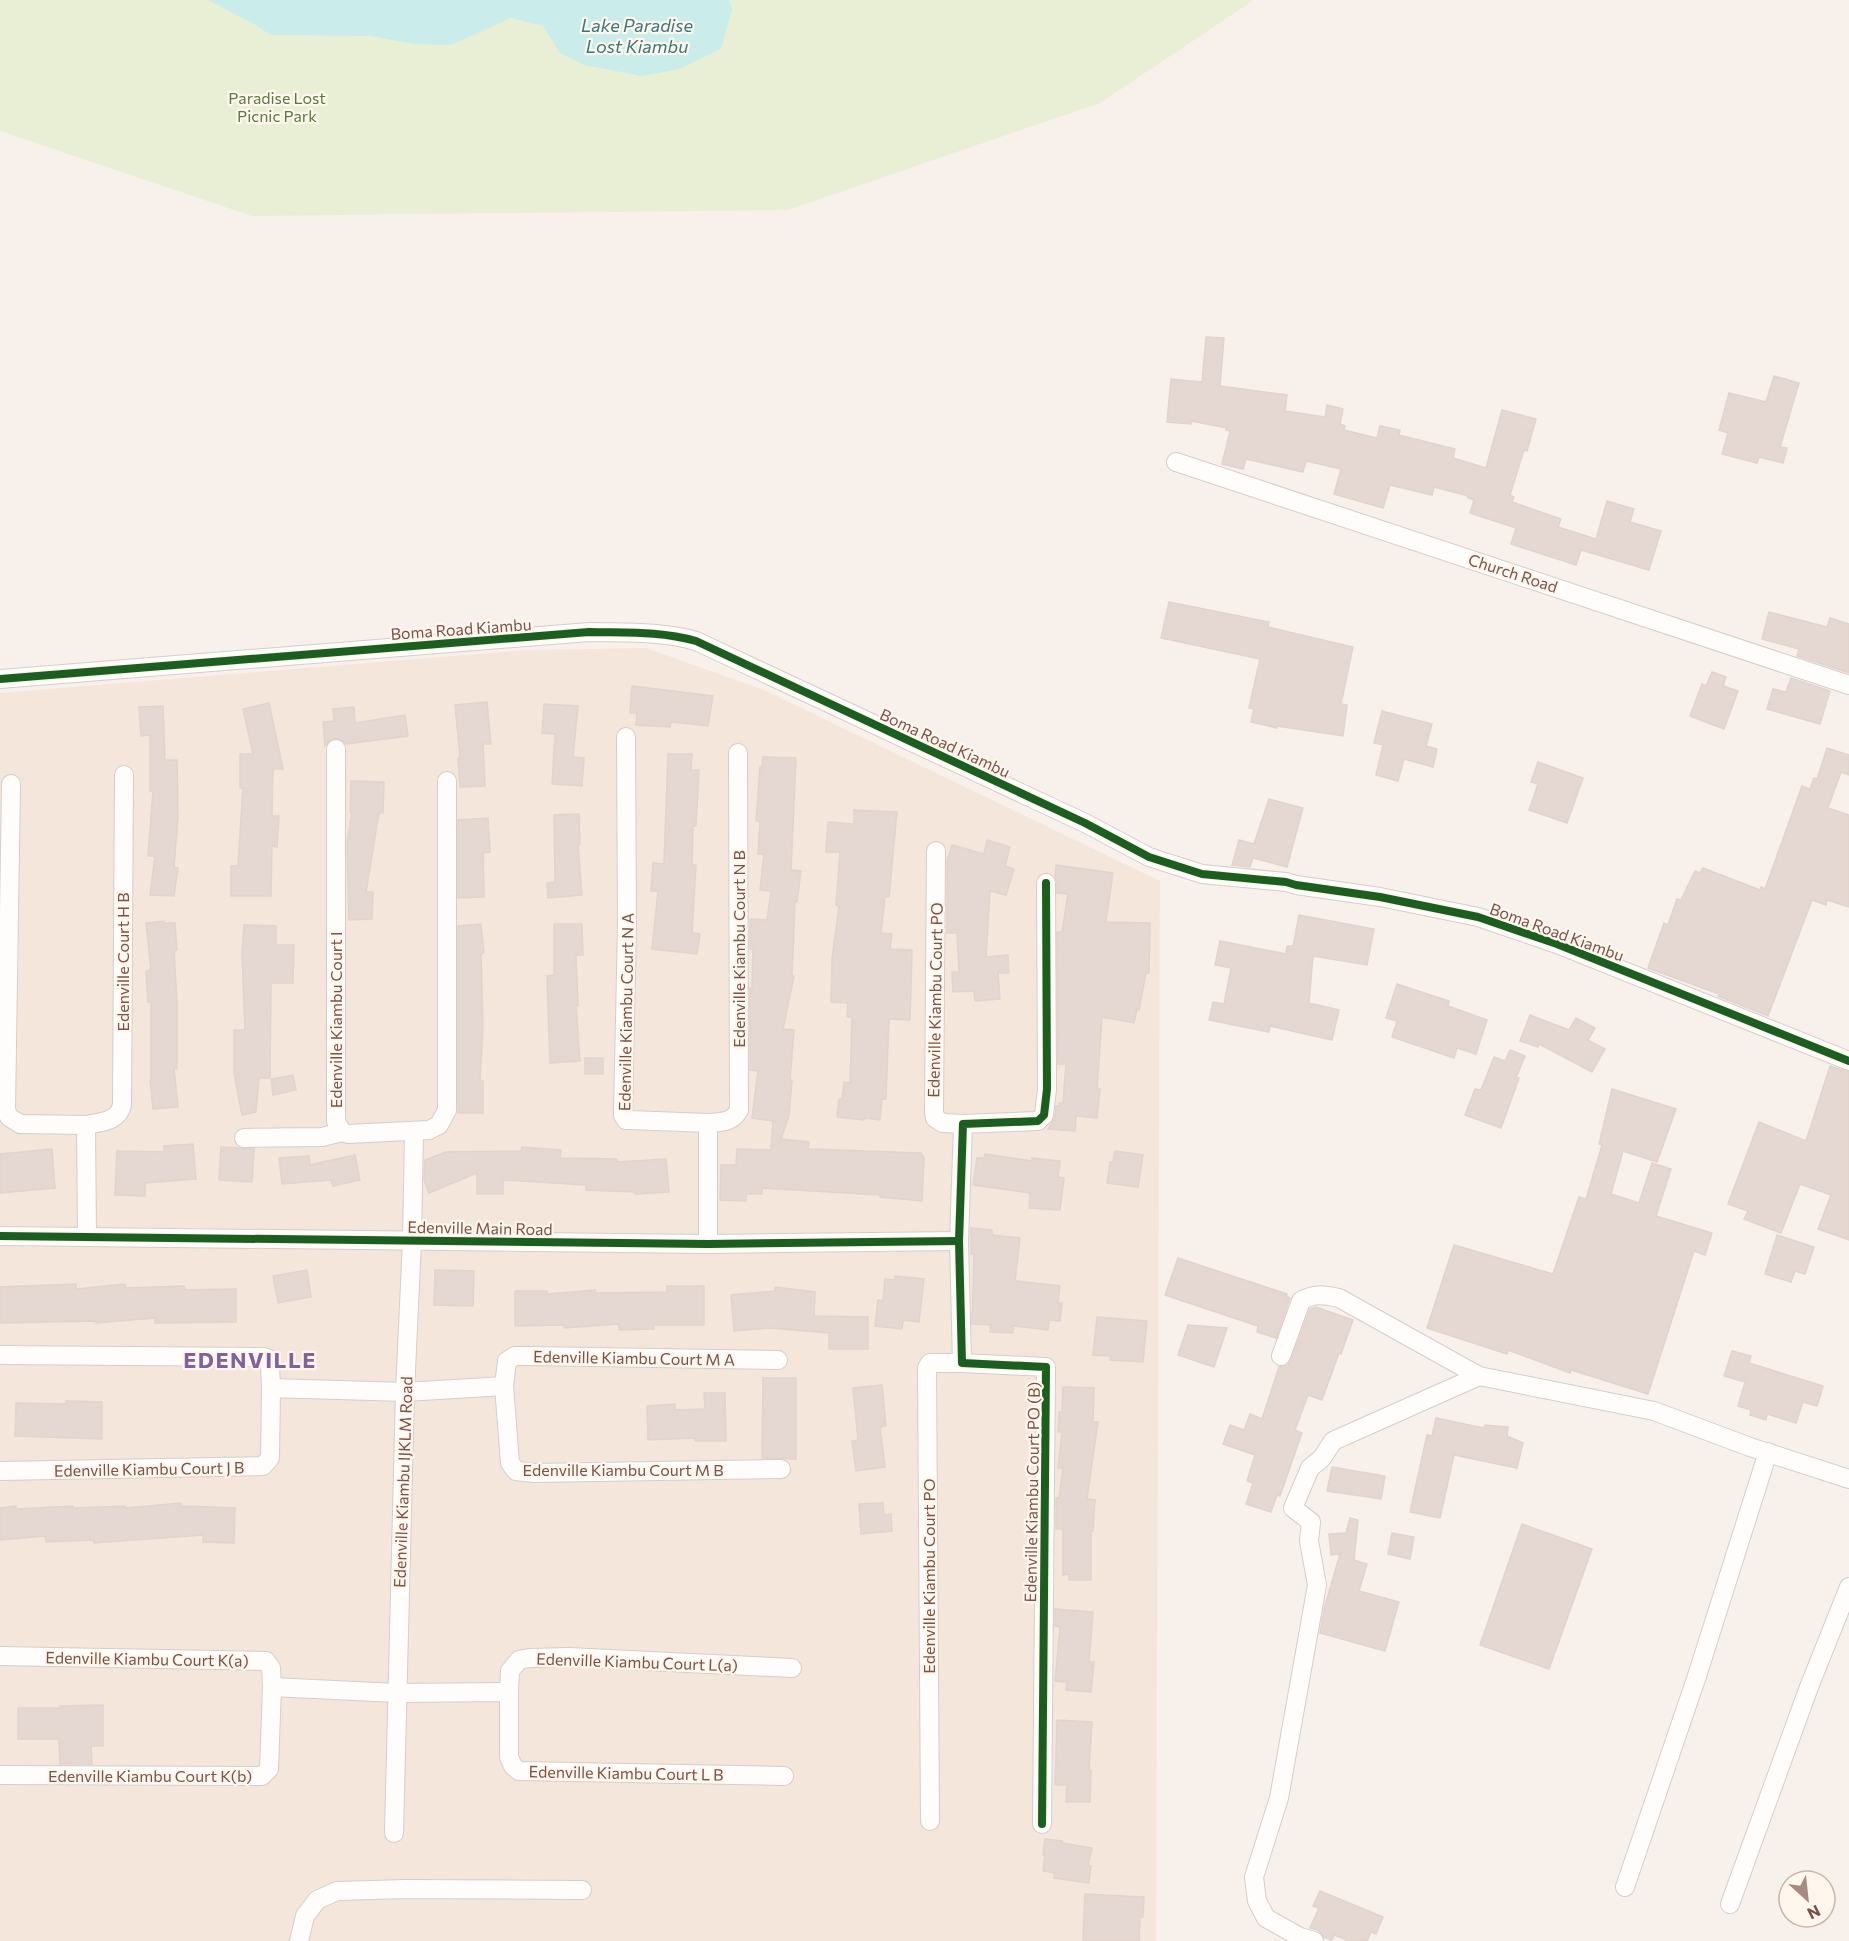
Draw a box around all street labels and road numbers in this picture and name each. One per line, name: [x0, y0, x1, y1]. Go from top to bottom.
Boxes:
street label: Church Road: [1466, 549, 1560, 596]
street label: Boma Road Kiambu: [390, 614, 532, 643]
street label: Boma Road Kiambu: [877, 704, 1013, 781]
street label: Edenville Kiambu Court N B: [729, 850, 748, 1048]
street label: Edenville Court H B: [113, 893, 132, 1031]
street label: Boma Road Kiambu: [1488, 898, 1627, 965]
street label: Edenville Kiambu Court PO: [923, 902, 946, 1098]
street label: Edenville Kiambu Court N A: [614, 913, 637, 1111]
street label: Edenville Kiambu Court I: [326, 932, 345, 1108]
street label: Edenville Main Road: [407, 1217, 553, 1238]
street label: Edenville Kiambu Court M A: [533, 1346, 735, 1369]
street label: Edenville Kiambu IJKLM Road: [389, 1376, 416, 1588]
street label: Edenville Kiambu Court PO (B): [1020, 1381, 1043, 1603]
street label: Edenville Kiambu Court J B: [54, 1457, 244, 1480]
street label: Edenville Kiambu Court M B: [523, 1460, 723, 1479]
street label: Edenville Kiambu Court PO: [919, 1478, 938, 1674]
street label: Edenville Kiambu Court K(a): [45, 1647, 249, 1670]
street label: Edenville Kiambu Court L(a): [536, 1648, 738, 1675]
street label: Edenville Kiambu Court L B: [528, 1761, 724, 1784]
street label: Edenville Kiambu Court K(b): [48, 1766, 252, 1785]

